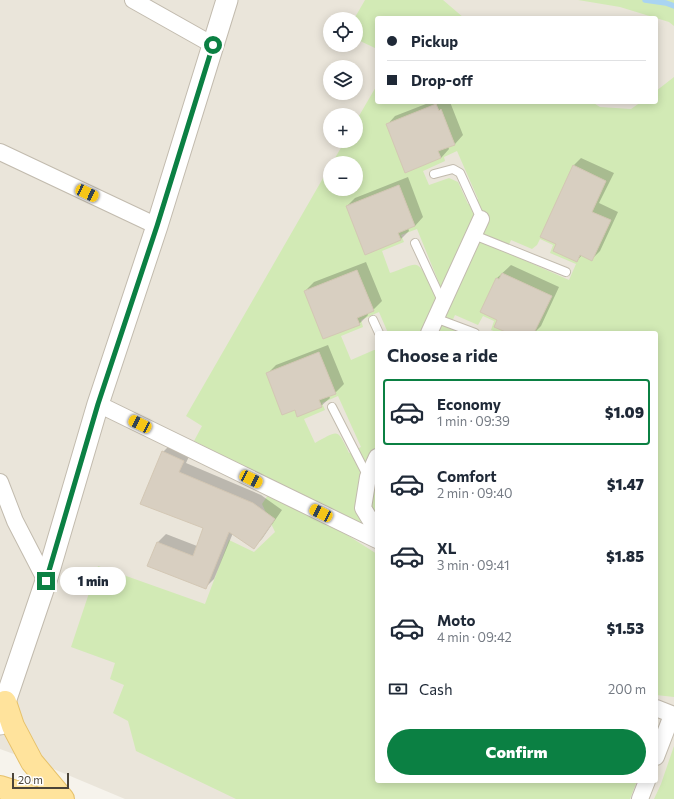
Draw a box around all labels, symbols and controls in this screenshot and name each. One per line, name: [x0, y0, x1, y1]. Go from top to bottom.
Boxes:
map controls: [323, 12, 363, 196]
button: locate: [323, 12, 363, 52]
text: Pickup: [411, 32, 458, 50]
route start: [204, 36, 222, 54]
button: layers: [323, 60, 363, 100]
text: Drop-off: [411, 71, 473, 89]
button: +: [323, 108, 363, 148]
button: −: [323, 156, 363, 196]
car: [74, 182, 100, 204]
text: Choose a ride: [387, 344, 498, 366]
icon: car: [389, 394, 425, 430]
text: Economy: [437, 395, 501, 413]
text: $1.09: [605, 403, 644, 421]
car: [127, 413, 153, 435]
text: 1 min · 09:39: [437, 413, 510, 429]
icon: car: [389, 466, 425, 502]
text: Comfort: [437, 467, 497, 485]
car: [238, 468, 264, 490]
text: $1.47: [607, 475, 644, 493]
text: 2 min · 09:40: [437, 485, 513, 501]
car: [308, 502, 334, 524]
icon: car: [389, 538, 425, 574]
text: XL: [437, 539, 456, 557]
text: $1.85: [606, 547, 644, 565]
text: 3 min · 09:41: [437, 557, 510, 573]
callout: 1 min: [60, 567, 126, 595]
route end: [37, 572, 55, 590]
text: 1 min: [77, 573, 109, 589]
icon: car: [389, 610, 425, 646]
text: Moto: [437, 611, 476, 629]
text: $1.53: [606, 619, 644, 637]
text: 4 min · 09:42: [437, 629, 512, 645]
icon: cash: [387, 678, 409, 700]
text: Cash: [419, 680, 453, 698]
text: 200 m: [608, 681, 646, 697]
button: Confirm: [387, 729, 646, 775]
scale bar: [12, 771, 69, 790]
text: 20 m: [18, 773, 43, 786]

